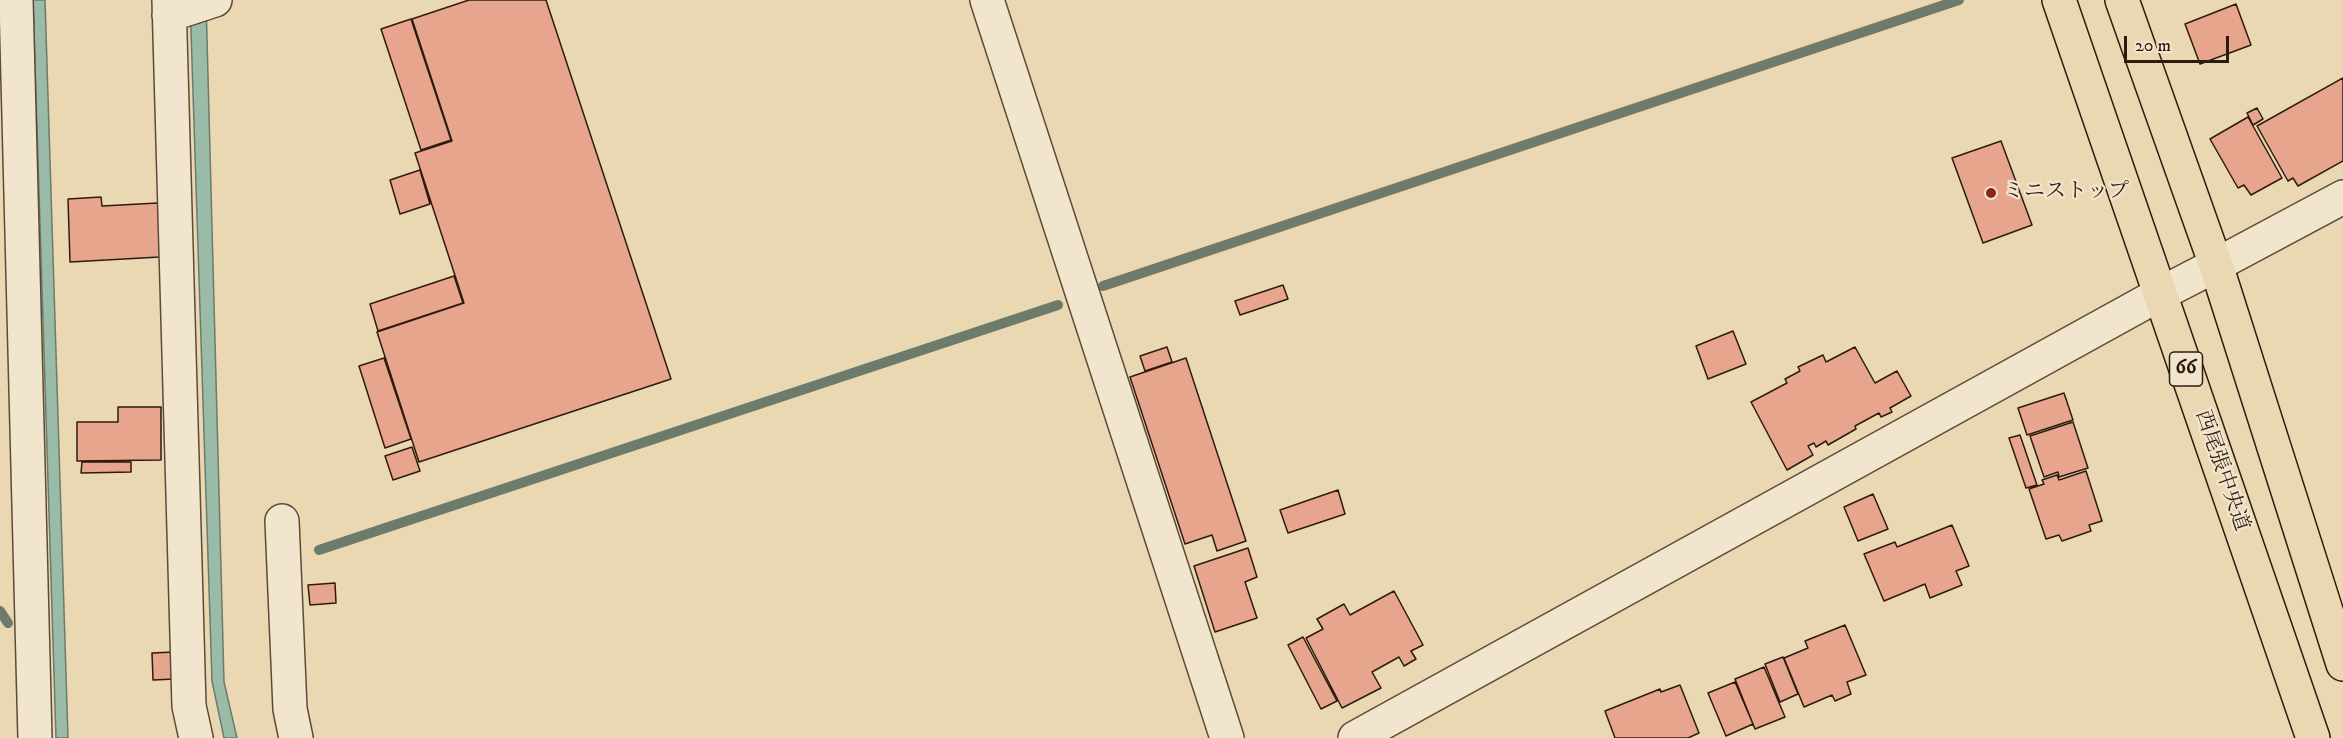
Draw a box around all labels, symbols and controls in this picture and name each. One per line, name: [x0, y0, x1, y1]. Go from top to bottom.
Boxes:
scale bar: [2127, 24, 2232, 62]
text: 20 m: [2135, 35, 2171, 57]
place label: ミニストップ: [2003, 180, 2129, 206]
marker: ミニストップ: [1984, 186, 1998, 200]
road number: 66: [2170, 352, 2202, 386]
street label: 西尾張中央道: [2189, 407, 2253, 535]

